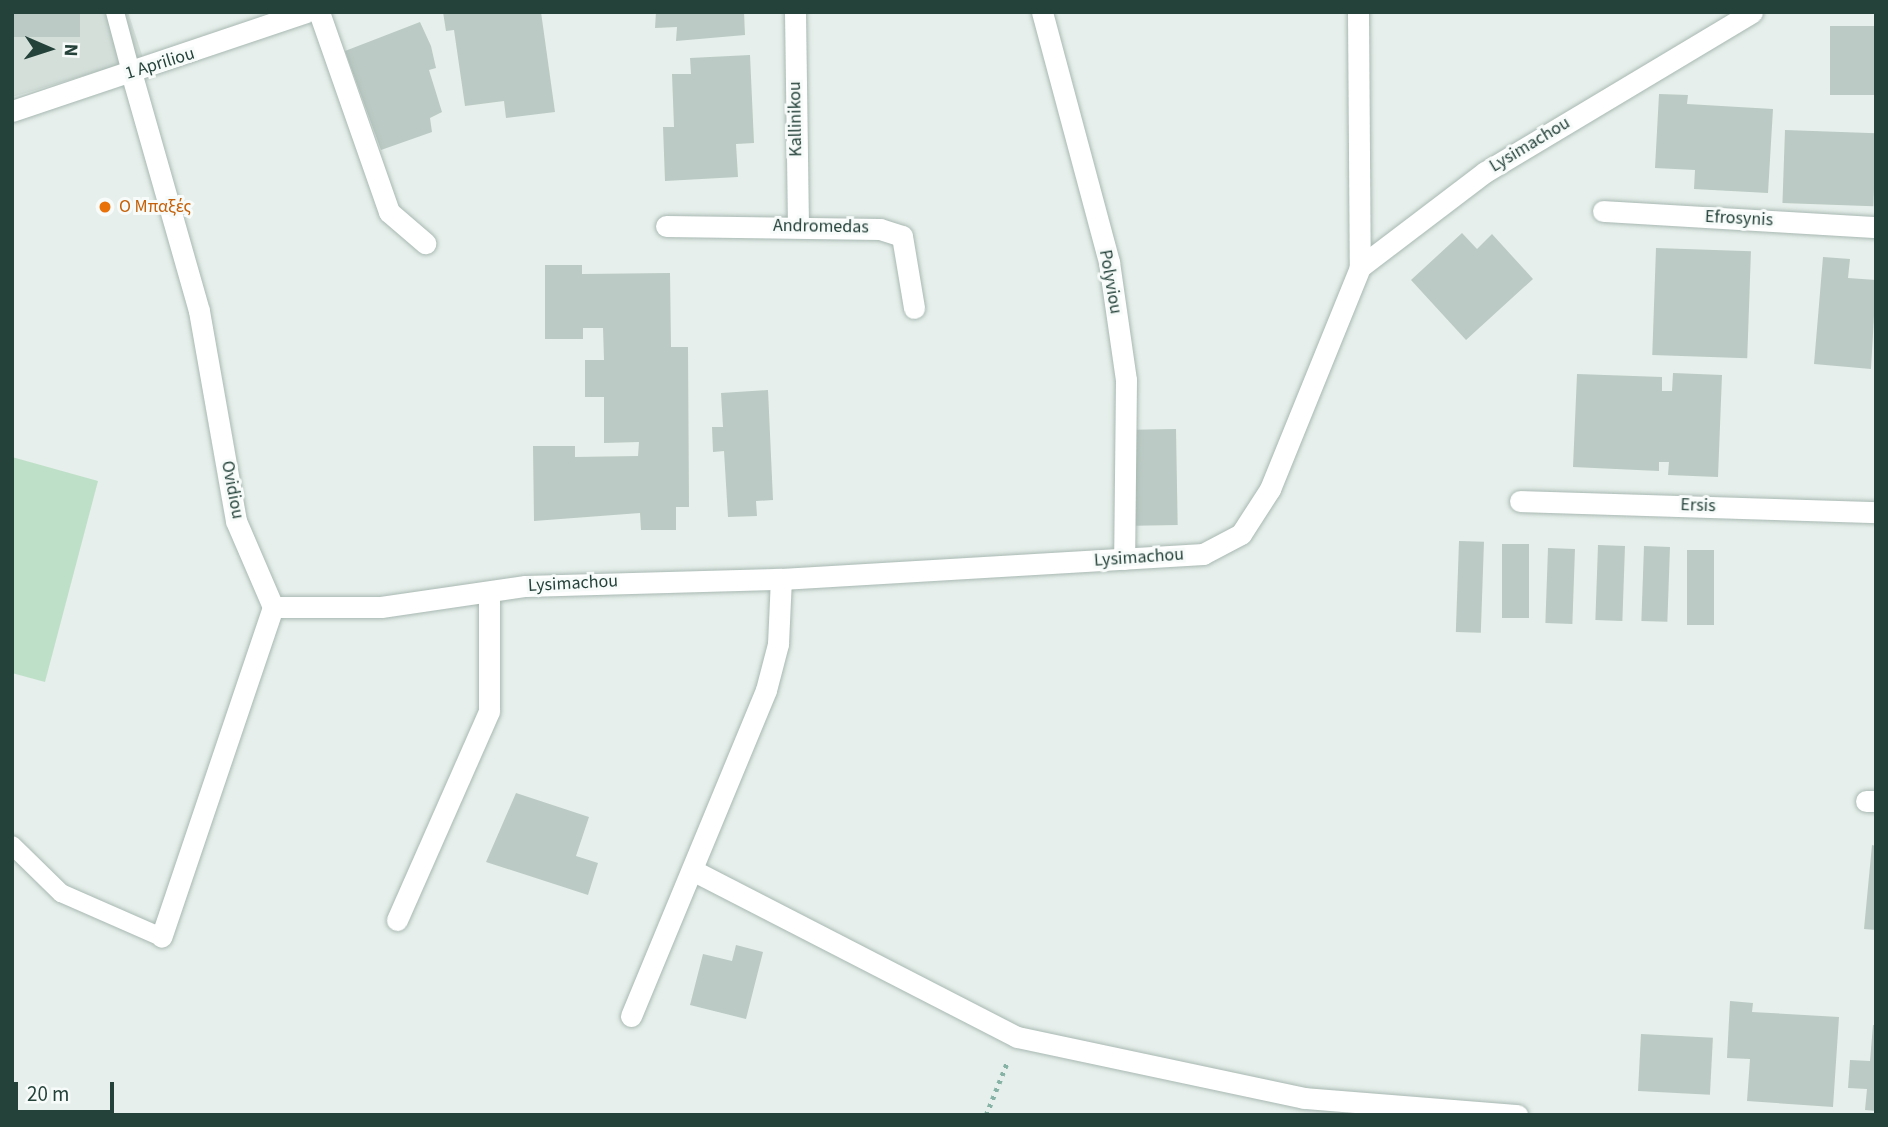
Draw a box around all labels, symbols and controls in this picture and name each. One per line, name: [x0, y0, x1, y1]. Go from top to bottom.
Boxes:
north arrow: [14, 14, 84, 84]
text: N: [57, 43, 84, 57]
street label: 1 Apriliou: [123, 43, 197, 85]
street label: Kallinikou: [785, 81, 807, 157]
street label: Lysimachou: [1486, 113, 1574, 177]
place label: Ο Μπαξές: [119, 196, 191, 218]
marker: Ο Μπαξές: [97, 199, 113, 215]
street label: Efrosynis: [1704, 206, 1774, 232]
street label: Andromedas: [773, 215, 869, 239]
street label: Polyviou: [1094, 248, 1126, 316]
street label: Ovidiou: [216, 459, 248, 521]
street label: Ersis: [1680, 495, 1716, 517]
street label: Lysimachou: [1093, 544, 1185, 572]
street label: Lysimachou: [527, 571, 619, 597]
scale bar: [18, 1068, 117, 1112]
text: 20 m: [27, 1079, 69, 1109]

